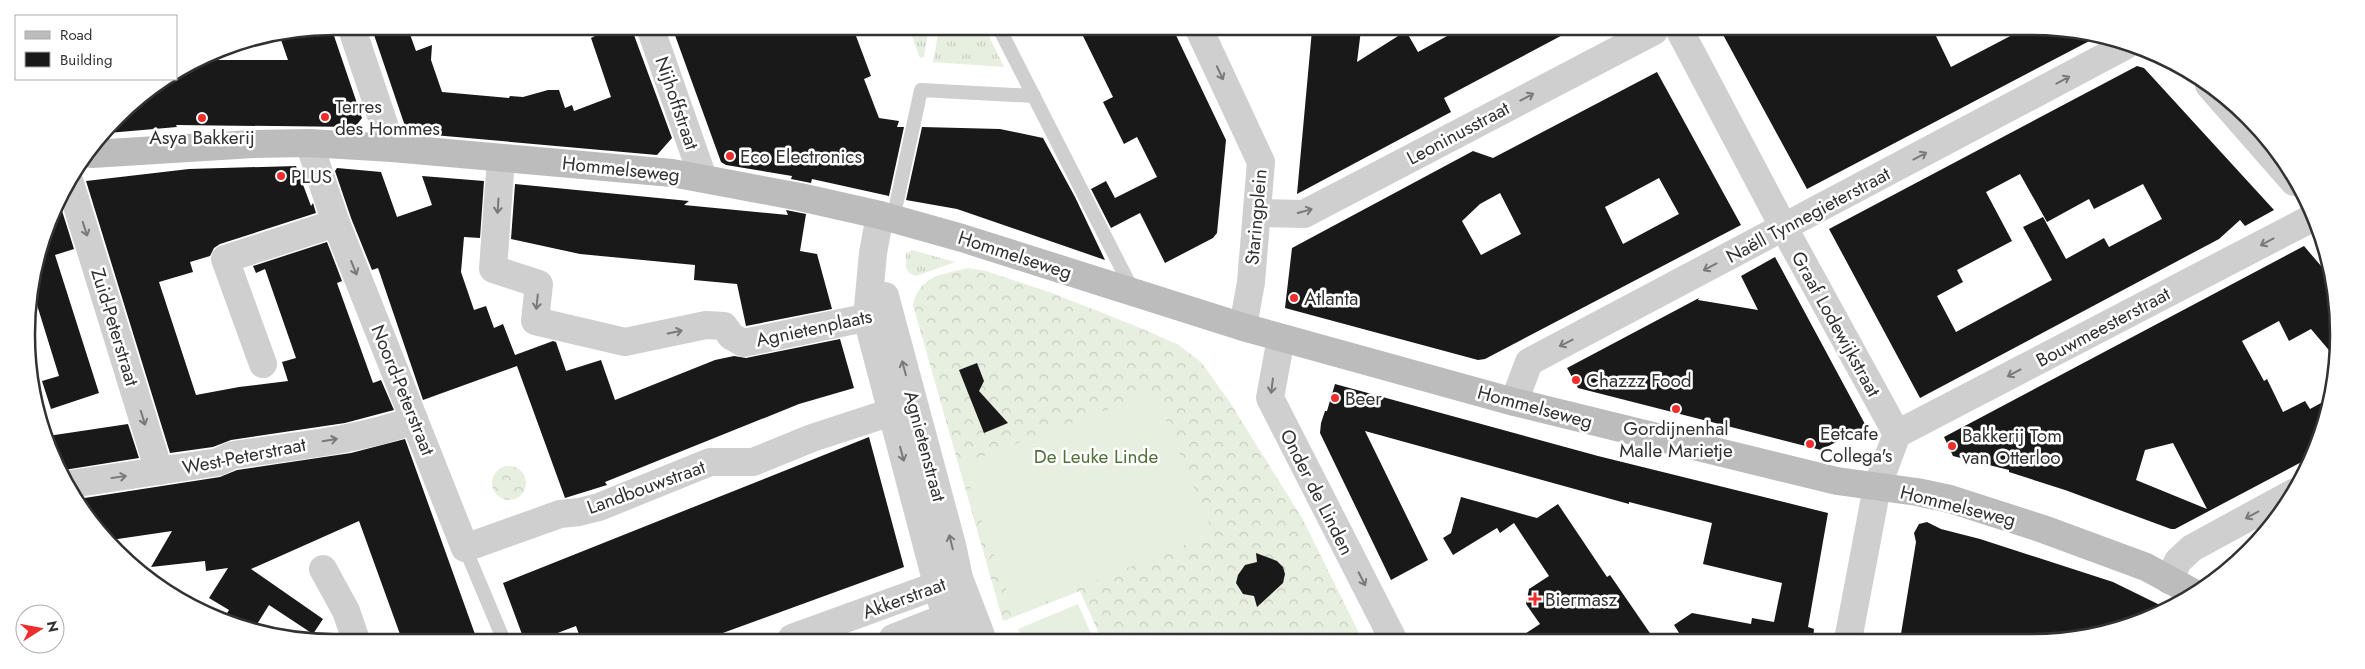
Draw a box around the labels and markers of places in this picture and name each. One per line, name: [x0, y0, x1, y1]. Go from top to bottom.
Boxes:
place label: Terres des Hommes: [335, 93, 440, 142]
marker: Terres des Hommes: [319, 111, 331, 123]
marker: Asya Bakkerij: [196, 112, 208, 124]
place label: Asya Bakkerij: [149, 124, 255, 151]
place label: Eco Electronics: [740, 143, 862, 170]
marker: Eco Electronics: [724, 150, 736, 162]
place label: PLUS: [291, 163, 332, 190]
marker: PLUS: [275, 170, 287, 182]
place label: Atlanta: [1304, 285, 1358, 312]
marker: Atlanta: [1288, 292, 1300, 304]
place label: Chazzz Food: [1586, 367, 1692, 394]
marker: Chazzz Food: [1570, 374, 1582, 386]
place label: Beer: [1345, 385, 1382, 412]
marker: Beer: [1329, 392, 1341, 404]
marker: Gordijnenhal Malle Marietje: [1670, 403, 1682, 415]
place label: Gordijnenhal Malle Marietje: [1619, 415, 1733, 464]
place label: Eetcafe Collega's: [1820, 420, 1893, 469]
place label: Bakkerij Tom van Otterloo: [1962, 422, 2062, 471]
marker: Eetcafe Collega's: [1804, 438, 1816, 450]
marker: Bakkerij Tom van Otterloo: [1946, 440, 1958, 452]
place label: Biermasz: [1545, 586, 1617, 613]
marker: Biermasz: [1529, 593, 1541, 605]

